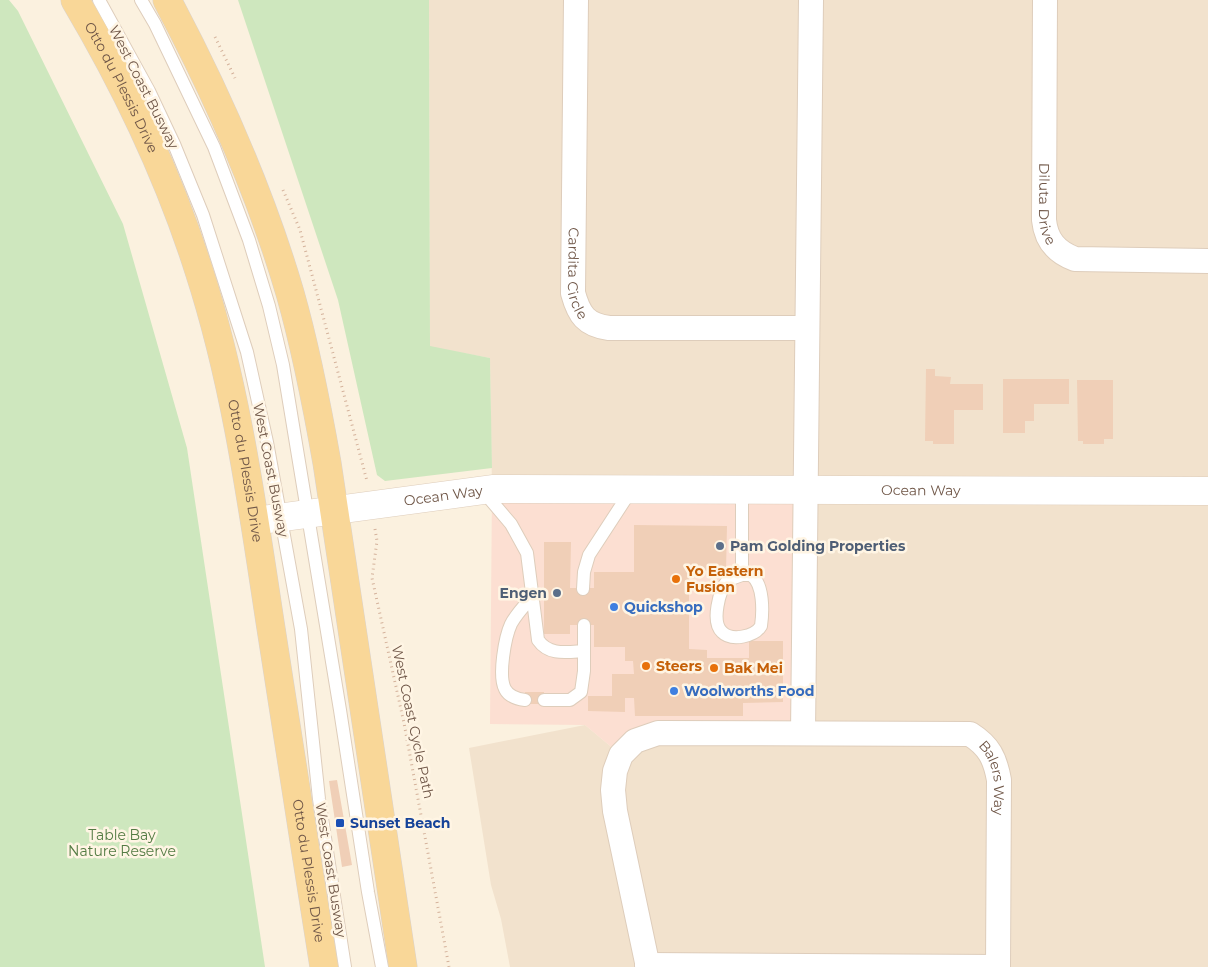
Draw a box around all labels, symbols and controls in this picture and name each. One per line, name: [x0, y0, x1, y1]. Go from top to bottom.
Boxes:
street label: Otto du Plessis Drive: [81, 19, 162, 156]
street label: West Coast Busway: [105, 22, 183, 152]
street label: Diluta Drive: [1035, 163, 1060, 248]
street label: Cardita Circle: [564, 227, 592, 323]
street label: Otto du Plessis Drive: [224, 398, 267, 544]
street label: West Coast Busway: [249, 401, 293, 539]
street label: Ocean Way: [403, 481, 484, 510]
street label: Ocean Way: [881, 481, 961, 499]
place label: Pam Golding Properties: [730, 537, 906, 555]
marker: Pam Golding Properties: [714, 540, 726, 552]
place label: Yo Eastern Fusion: [685, 562, 764, 596]
marker: Yo Eastern Fusion: [670, 573, 682, 585]
place label: Engen: [500, 584, 547, 602]
marker: Engen: [551, 587, 563, 599]
place label: Quickshop: [624, 598, 703, 616]
marker: Quickshop: [608, 601, 620, 613]
street label: West Coast Cycle Path: [388, 644, 438, 800]
place label: Steers: [656, 657, 702, 675]
place label: Bak Mei: [724, 659, 783, 677]
marker: Steers: [640, 660, 652, 672]
marker: Bak Mei: [708, 662, 720, 674]
place label: Woolworths Food: [684, 682, 814, 700]
marker: Woolworths Food: [668, 685, 680, 697]
street label: Balers Way: [975, 737, 1008, 816]
street label: Otto du Plessis Drive: [288, 798, 329, 944]
street label: West Coast Busway: [311, 801, 351, 939]
place label: Sunset Beach: [350, 814, 450, 832]
marker: Sunset Beach: [334, 817, 346, 829]
park label: Table Bay Nature Reserve: [68, 826, 176, 860]

